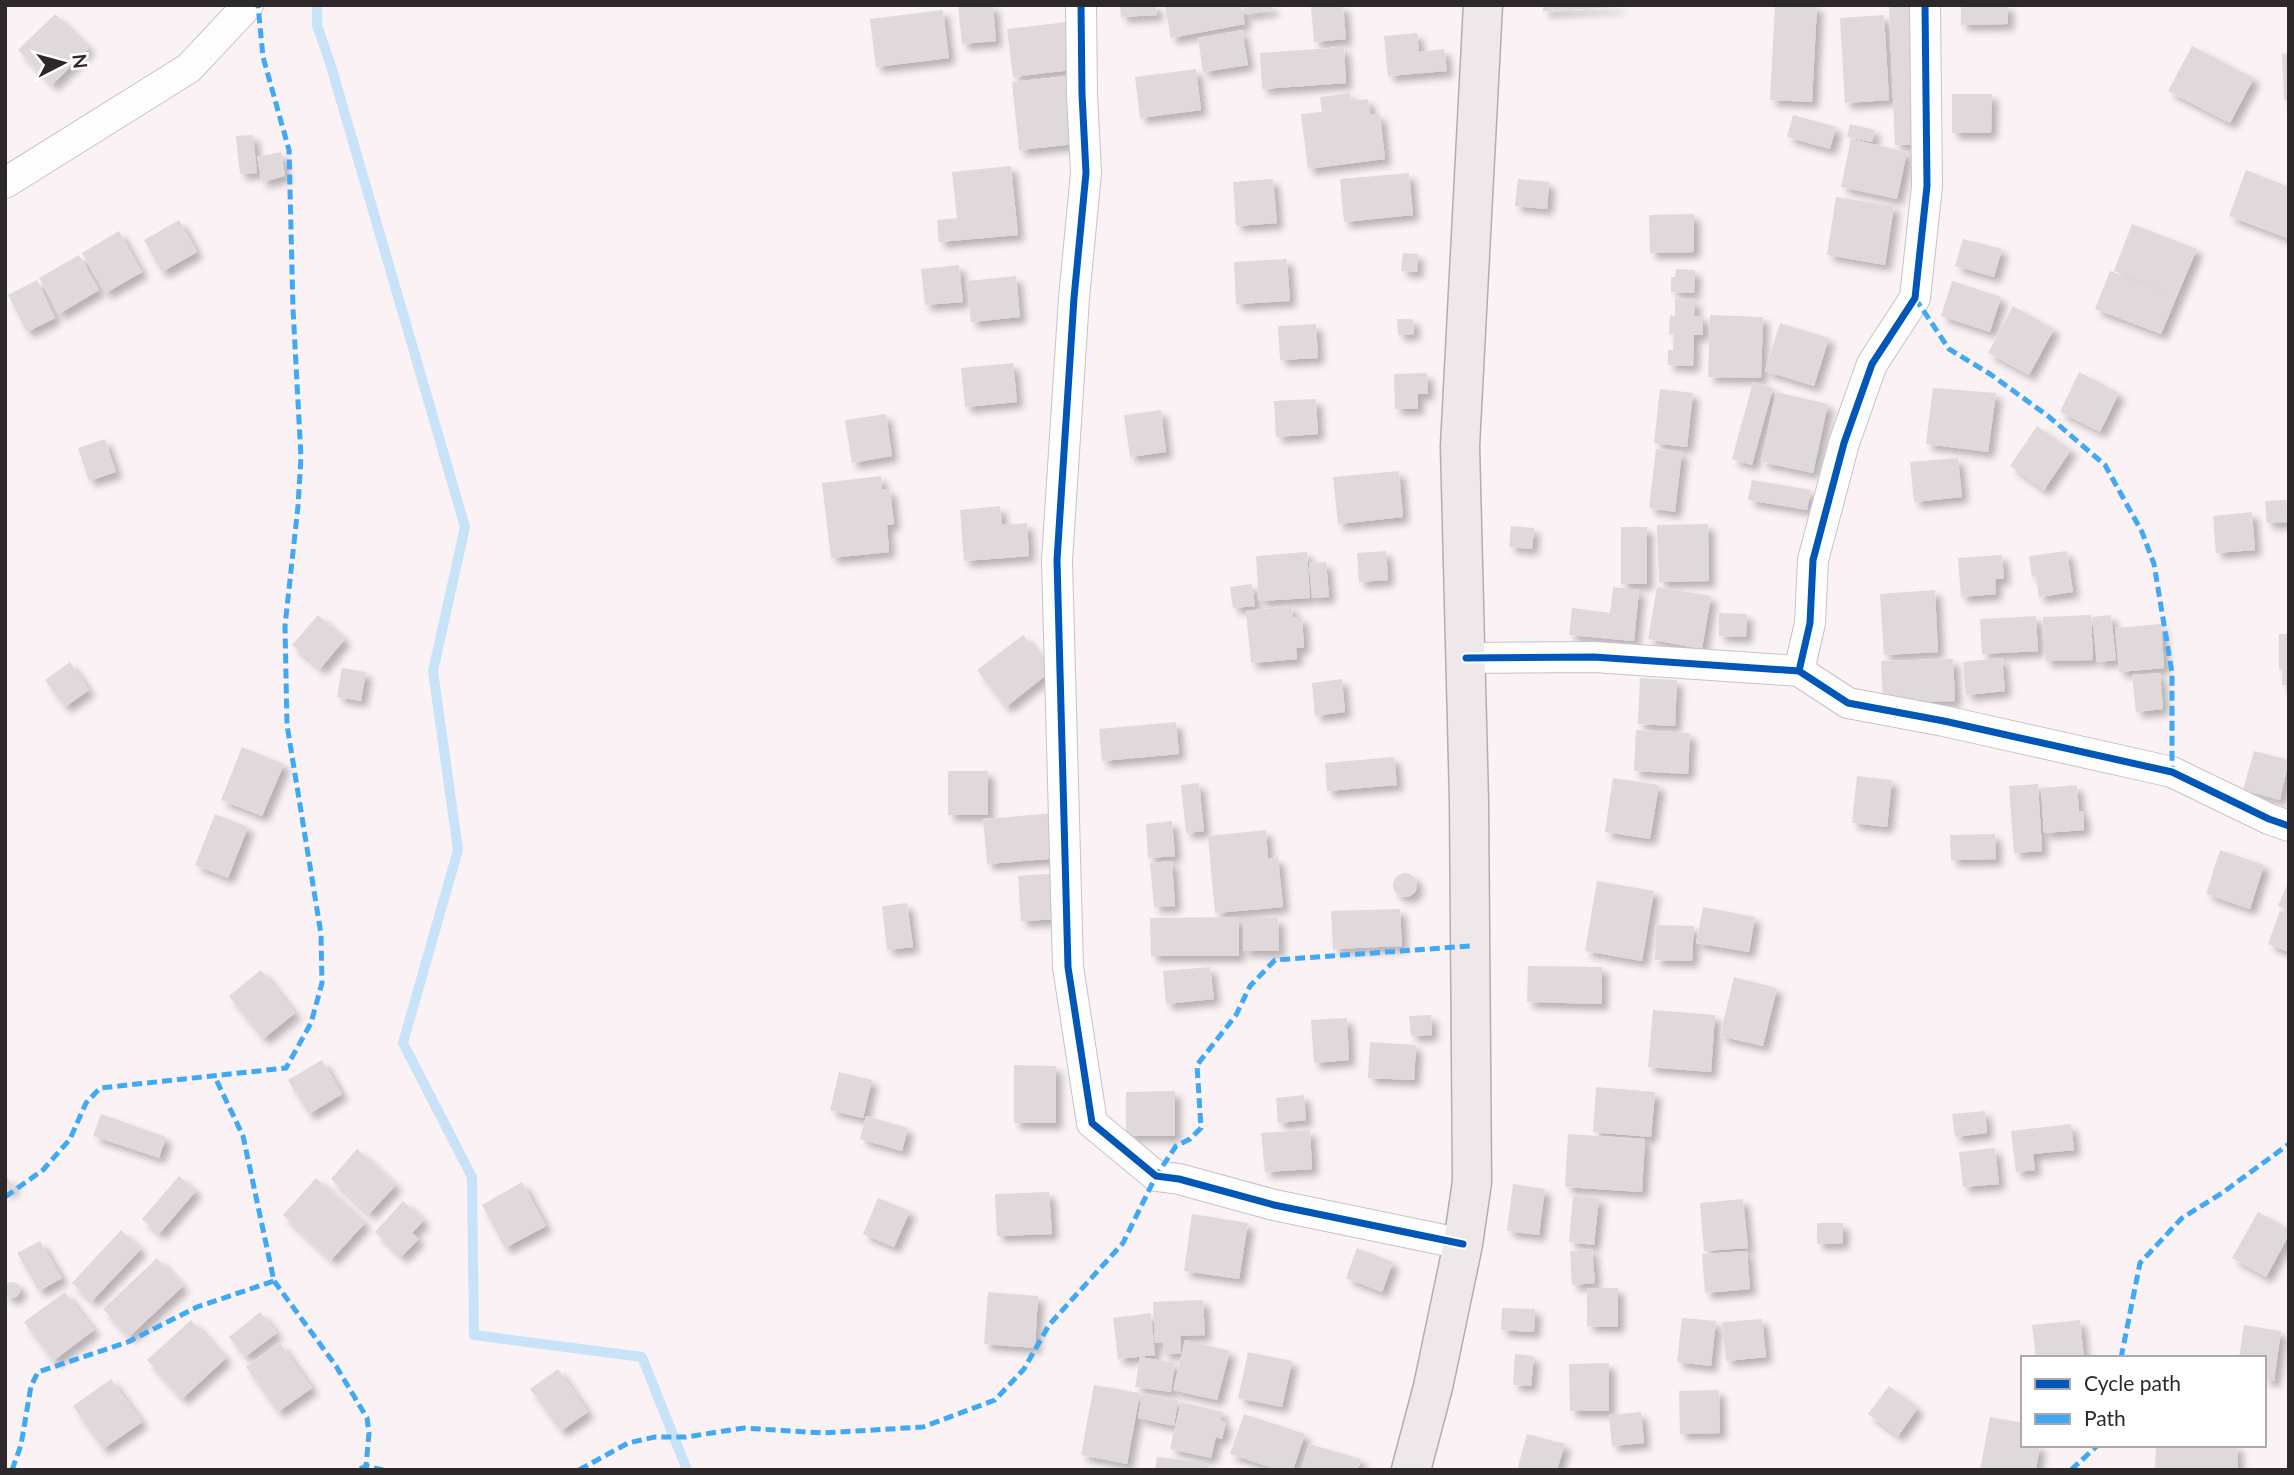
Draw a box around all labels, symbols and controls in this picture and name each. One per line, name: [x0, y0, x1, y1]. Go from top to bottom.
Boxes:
north arrow: [28, 28, 98, 98]
text: N: [68, 53, 93, 70]
legend: [2021, 1356, 2266, 1447]
text: Cycle path: [2084, 1370, 2181, 1395]
text: Path: [2084, 1405, 2126, 1430]

